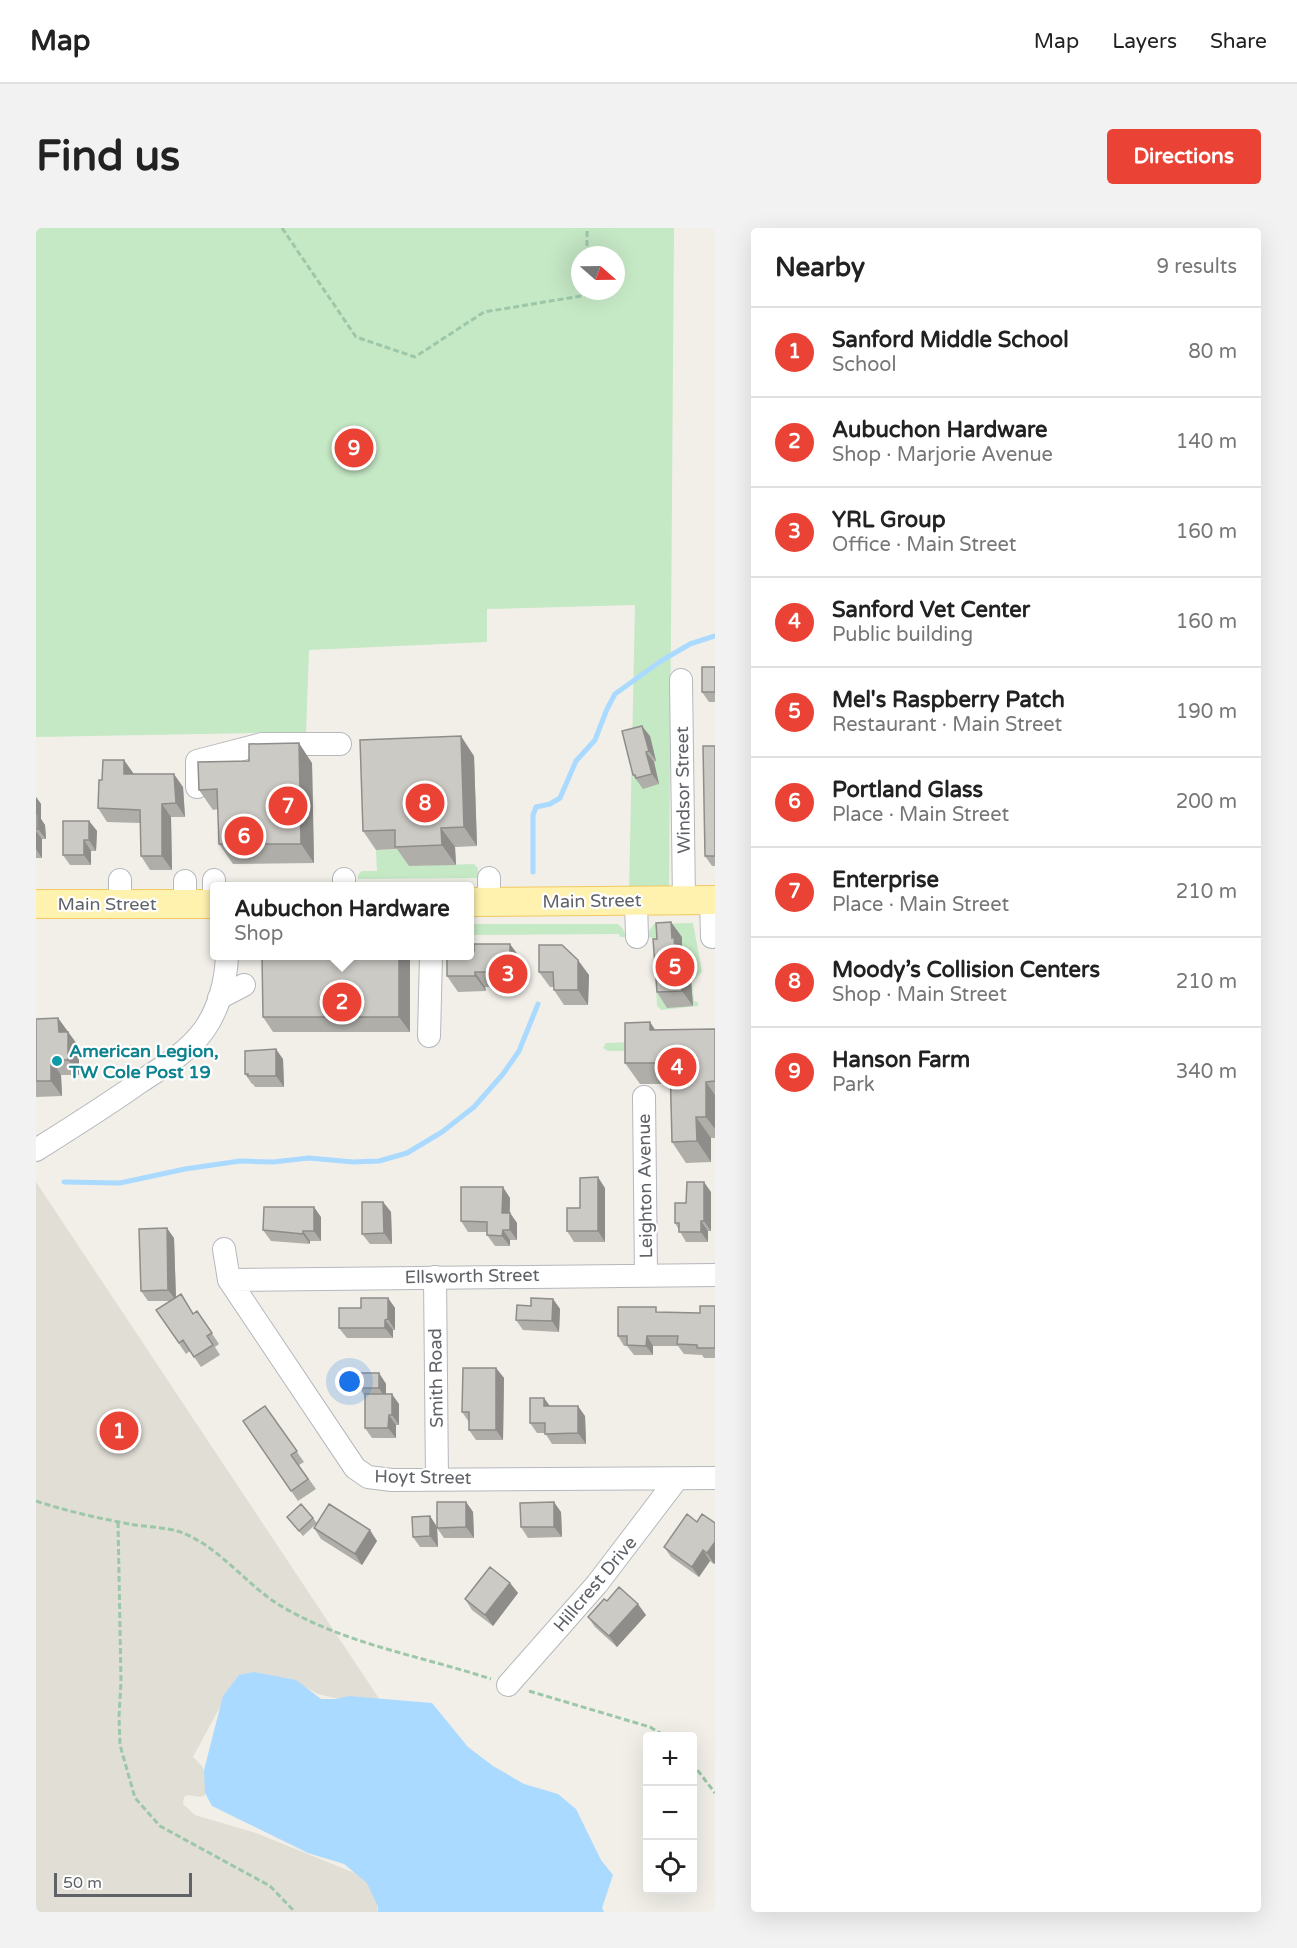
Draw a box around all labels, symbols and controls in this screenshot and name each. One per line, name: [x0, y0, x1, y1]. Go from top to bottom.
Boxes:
text: Map: [30, 24, 90, 58]
text: Map: [1034, 29, 1079, 54]
text: Layers: [1112, 29, 1177, 54]
text: Share: [1210, 29, 1267, 54]
button: Directions: [1107, 129, 1261, 184]
text: Find us: [36, 131, 180, 182]
north arrow: [571, 246, 625, 300]
text: Nearby: [775, 252, 865, 283]
text: 9 results: [1157, 255, 1237, 279]
text: Sanford Middle School: [832, 327, 1069, 353]
text: 1: [788, 340, 801, 364]
text: 80 m: [1188, 340, 1237, 364]
text: School: [832, 353, 896, 377]
text: Aubuchon Hardware: [832, 417, 1048, 443]
pin: 9: [334, 426, 374, 470]
text: 2: [788, 430, 801, 454]
text: 140 m: [1176, 430, 1237, 454]
text: Shop · Marjorie Avenue: [832, 443, 1053, 467]
text: YRL Group: [832, 507, 946, 533]
text: 3: [788, 520, 801, 544]
text: 160 m: [1176, 520, 1237, 544]
text: Office · Main Street: [832, 533, 1016, 557]
text: Sanford Vet Center: [832, 597, 1030, 623]
text: 4: [788, 610, 801, 634]
text: 160 m: [1176, 610, 1237, 634]
text: Public building: [832, 623, 973, 647]
text: Mel's Raspberry Patch: [832, 687, 1065, 713]
text: 5: [788, 700, 801, 724]
text: 190 m: [1176, 700, 1237, 724]
text: Restaurant · Main Street: [832, 713, 1062, 737]
street label: Windsor Street: [671, 726, 695, 854]
text: Portland Glass: [832, 777, 983, 803]
pin: 8: [406, 780, 444, 826]
pin: 7: [268, 784, 308, 828]
text: 6: [788, 790, 801, 814]
text: 200 m: [1176, 790, 1237, 814]
text: Place · Main Street: [832, 803, 1009, 827]
pin: 6: [224, 814, 264, 858]
text: Enterprise: [832, 867, 939, 893]
text: 7: [788, 880, 801, 904]
text: 210 m: [1176, 880, 1237, 904]
popup: [210, 882, 474, 960]
street label: Main Street: [542, 889, 642, 913]
street label: Main Street: [57, 893, 157, 915]
text: Place · Main Street: [832, 893, 1009, 917]
text: Aubuchon Hardware: [234, 896, 450, 922]
text: Shop: [234, 922, 283, 946]
pin: 5: [656, 944, 694, 990]
pin: 3: [488, 952, 528, 996]
text: Moody’s Collision Centers: [832, 957, 1100, 983]
text: 8: [788, 970, 801, 994]
text: 210 m: [1176, 970, 1237, 994]
pin: 2: [322, 980, 362, 1024]
text: Shop · Main Street: [832, 983, 1007, 1007]
place label: American Legion, TW Cole Post 19: [68, 1040, 219, 1083]
pin: 4: [658, 1044, 696, 1090]
text: Hanson Farm: [832, 1047, 970, 1073]
marker: American Legion, TW Cole Post 19: [50, 1054, 64, 1068]
text: 9: [788, 1060, 801, 1084]
text: 340 m: [1176, 1060, 1237, 1084]
text: Park: [832, 1073, 875, 1097]
street label: Leighton Avenue: [633, 1113, 657, 1259]
street label: Ellsworth Street: [404, 1264, 540, 1288]
street label: Smith Road: [424, 1328, 448, 1428]
your location: [335, 1367, 364, 1396]
pin: 1: [100, 1408, 139, 1454]
street label: Hoyt Street: [374, 1465, 472, 1489]
street label: Hillcrest Drive: [549, 1532, 641, 1636]
map controls: [643, 1732, 697, 1894]
button: +: [643, 1732, 697, 1786]
button: −: [643, 1786, 697, 1840]
button: locate: [643, 1840, 697, 1894]
scale bar: [54, 1870, 192, 1898]
text: 50 m: [63, 1873, 102, 1893]

